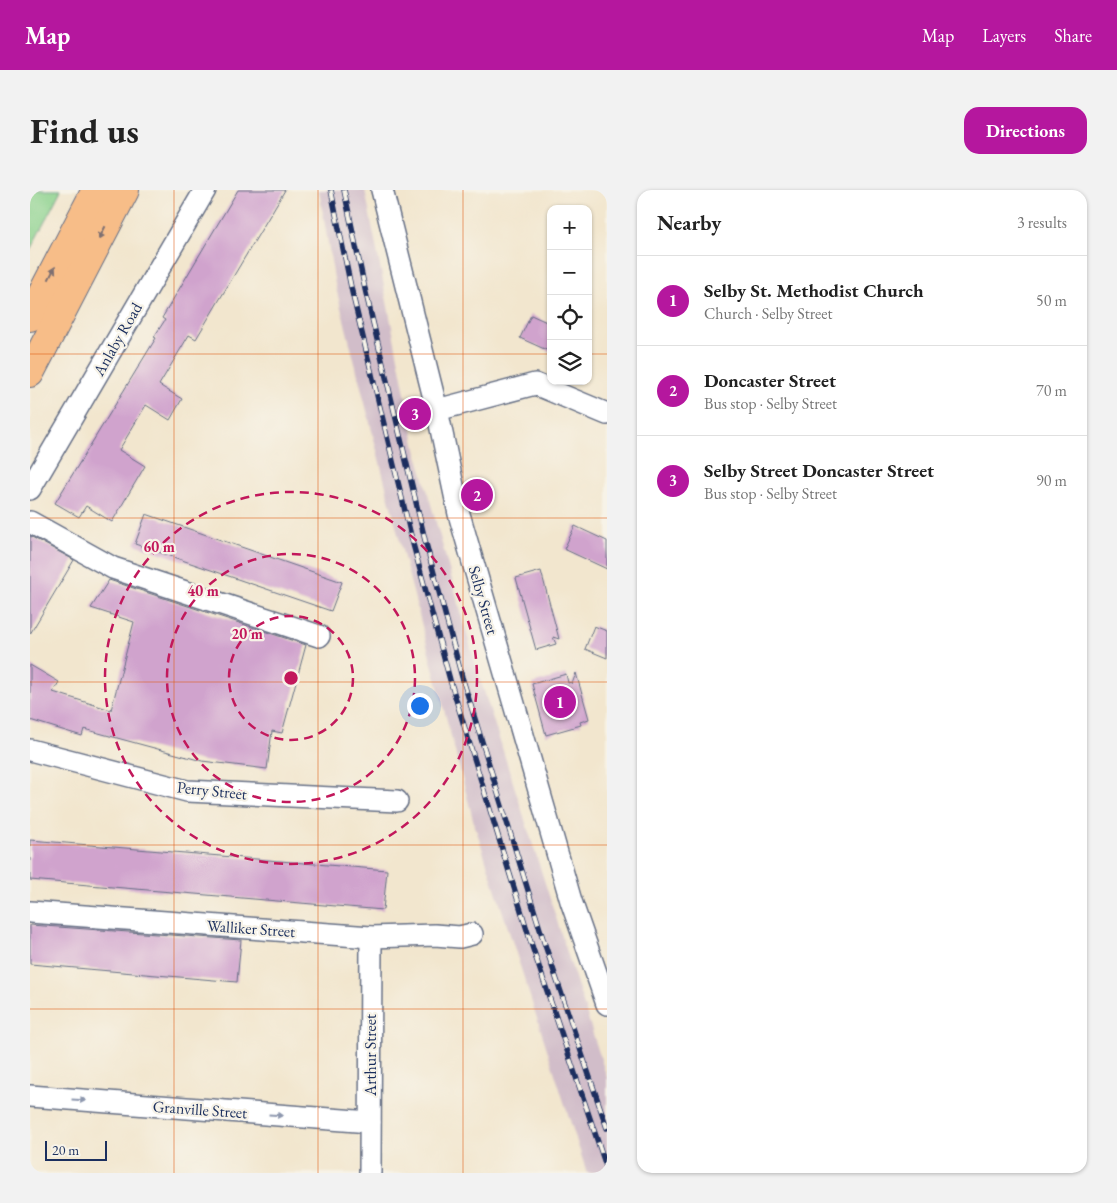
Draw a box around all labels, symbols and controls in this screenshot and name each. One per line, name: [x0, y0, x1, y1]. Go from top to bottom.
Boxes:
text: Map: [25, 20, 70, 51]
text: Map: [922, 24, 954, 47]
text: Layers: [982, 24, 1026, 47]
text: Share: [1054, 24, 1092, 47]
button: Directions: [964, 107, 1087, 154]
text: Find us: [30, 108, 139, 153]
map controls: [547, 205, 592, 385]
button: +: [547, 205, 592, 250]
text: Nearby: [657, 209, 721, 236]
text: 3 results: [1017, 212, 1067, 233]
one-way arrow: [98, 226, 106, 240]
button: −: [547, 250, 592, 295]
one-way arrow: [48, 266, 56, 281]
text: Selby St. Methodist Church: [704, 278, 924, 303]
text: 1: [669, 290, 677, 311]
text: 50 m: [1036, 290, 1067, 311]
button: locate: [547, 295, 592, 340]
street label: Anlaby Road: [88, 298, 147, 381]
text: Church · Selby Street: [704, 303, 832, 324]
button: layers: [547, 340, 592, 385]
text: Doncaster Street: [704, 368, 836, 393]
text: 2: [669, 380, 677, 401]
text: 70 m: [1036, 380, 1067, 401]
text: Bus stop · Selby Street: [704, 393, 837, 414]
pin: 3: [399, 395, 431, 433]
text: Selby Street Doncaster Street: [704, 458, 934, 483]
text: 3: [669, 470, 677, 491]
text: 90 m: [1036, 470, 1067, 491]
pin: 2: [461, 476, 493, 514]
text: Bus stop · Selby Street: [704, 483, 837, 504]
text: 60 m: [143, 537, 175, 556]
street label: Selby Street: [464, 563, 503, 637]
text: 40 m: [187, 581, 219, 600]
text: 20 m: [231, 624, 263, 643]
centre of rings: [282, 669, 300, 687]
pin: 1: [544, 683, 576, 721]
your location: [407, 693, 433, 719]
street label: Perry Street: [176, 776, 248, 805]
street label: Walliker Street: [206, 915, 296, 942]
street label: Arthur Street: [360, 1014, 381, 1097]
one-way arrow: [71, 1096, 87, 1104]
street label: Granville Street: [152, 1096, 248, 1123]
one-way arrow: [268, 1111, 284, 1119]
scale bar: [45, 1138, 108, 1161]
text: 20 m: [52, 1141, 79, 1159]

